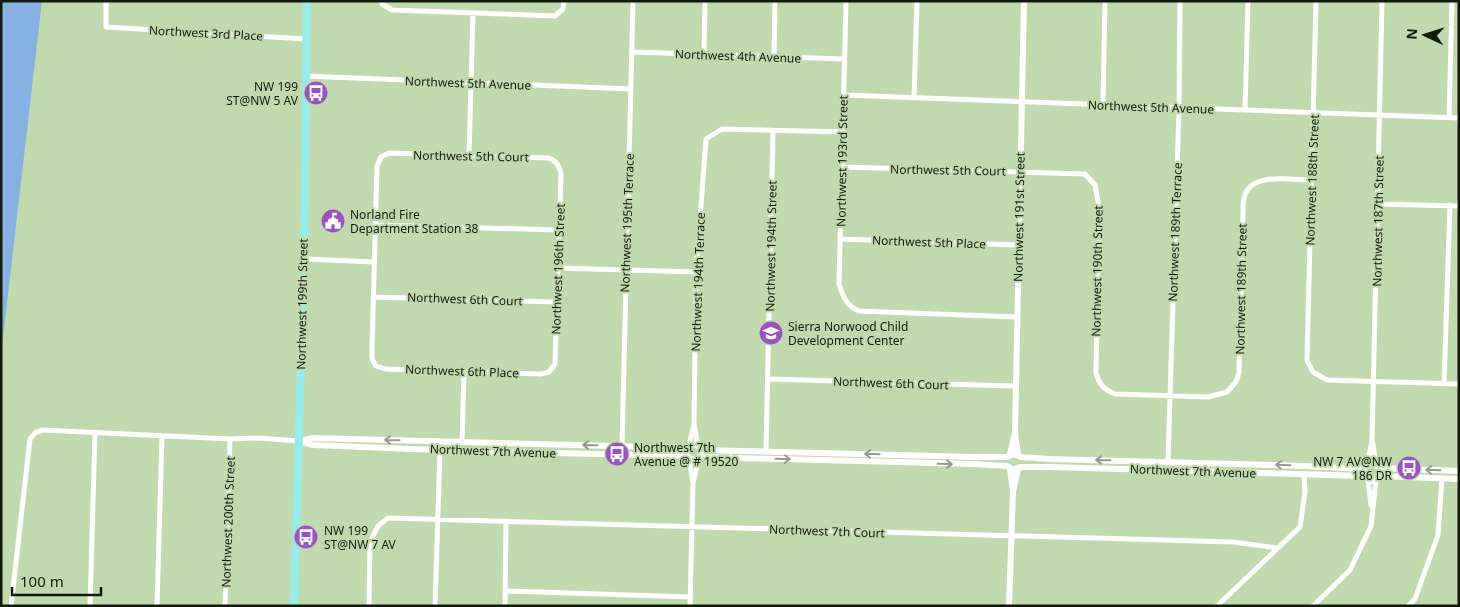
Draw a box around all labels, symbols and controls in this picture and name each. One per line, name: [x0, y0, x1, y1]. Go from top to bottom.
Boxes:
north arrow: [1400, 10, 1450, 60]
street label: Northwest 3rd Place: [149, 22, 264, 44]
text: N: [1402, 28, 1421, 40]
street label: Northwest 4th Avenue: [675, 45, 802, 67]
street label: Northwest 5th Avenue: [405, 72, 532, 94]
place label: NW 199 ST@NW 5 AV: [226, 78, 299, 109]
bus stop icon: NW 199 ST@NW 5 AV: [303, 80, 329, 106]
street label: Northwest 193rd Street: [832, 94, 852, 227]
street label: Northwest 5th Avenue: [1088, 96, 1215, 118]
street label: Northwest 188th Street: [1301, 113, 1323, 246]
street label: Northwest 5th Court: [413, 146, 530, 166]
street label: Northwest 191st Street: [1009, 151, 1029, 282]
street label: Northwest 195th Terrace: [616, 153, 638, 293]
street label: Northwest 187th Street: [1368, 154, 1388, 287]
street label: Northwest 5th Court: [890, 160, 1007, 180]
street label: Northwest 189th Terrace: [1164, 162, 1186, 302]
street label: Northwest 194th Street: [761, 179, 781, 312]
street label: Northwest 196th Street: [547, 202, 569, 335]
street label: Northwest 190th Street: [1087, 204, 1107, 337]
place label: Norland Fire Department Station 38: [350, 206, 479, 237]
public building icon: Norland Fire Department Station 38: [320, 208, 346, 234]
street label: Northwest 194th Terrace: [687, 212, 709, 352]
street label: Northwest 189th Street: [1231, 222, 1251, 355]
street label: Northwest 5th Place: [872, 232, 986, 252]
street label: Northwest 199th Street: [292, 237, 312, 370]
street label: Northwest 6th Court: [407, 288, 524, 310]
place label: Sierra Norwood Child Development Center: [788, 318, 908, 349]
school or university icon: Sierra Norwood Child Development Center: [758, 320, 784, 346]
street label: Northwest 6th Place: [405, 361, 519, 381]
street label: Northwest 6th Court: [833, 372, 950, 394]
one-way arrow: [384, 435, 400, 445]
place label: Northwest 7th Avenue @ # 19520: [634, 439, 738, 470]
street label: Northwest 7th Avenue: [430, 440, 557, 462]
one-way arrow: [582, 440, 598, 450]
bus stop icon: Northwest 7th Avenue @ # 19520: [604, 441, 630, 467]
one-way arrow: [865, 449, 881, 459]
place label: NW 7 AV@NW 186 DR: [1313, 453, 1393, 484]
one-way arrow: [775, 454, 791, 463]
street label: Northwest 200th Street: [217, 455, 239, 588]
one-way arrow: [1095, 455, 1112, 465]
bus stop icon: NW 7 AV@NW 186 DR: [1396, 455, 1422, 481]
one-way arrow: [937, 459, 953, 468]
street label: Northwest 7th Avenue: [1130, 460, 1257, 482]
one-way arrow: [1275, 460, 1292, 470]
one-way arrow: [1425, 466, 1441, 475]
street label: Northwest 7th Court: [769, 520, 886, 542]
place label: NW 199 ST@NW 7 AV: [324, 522, 397, 553]
bus stop icon: NW 199 ST@NW 7 AV: [293, 524, 319, 550]
scale bar: [12, 564, 101, 596]
text: 100 m: [20, 571, 64, 591]

